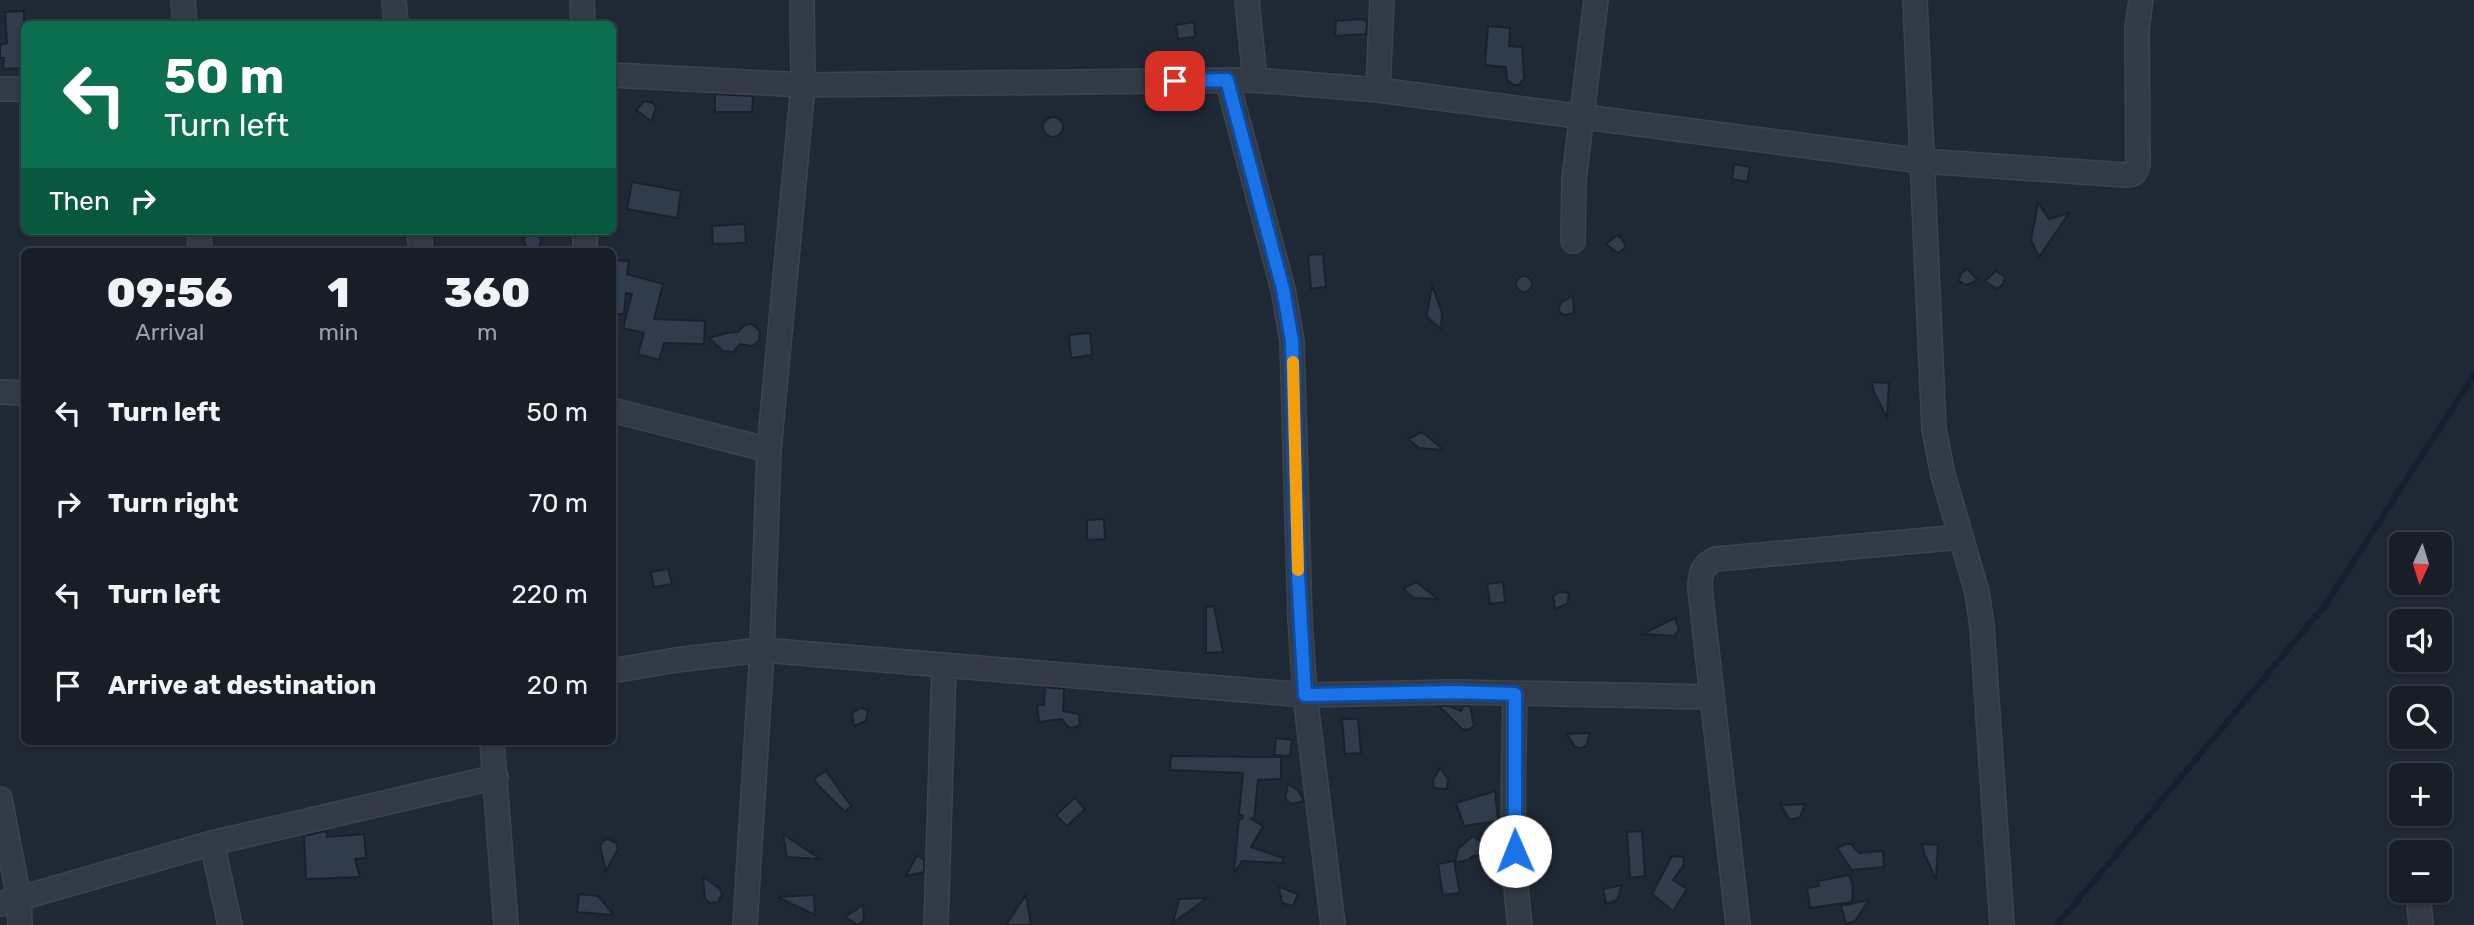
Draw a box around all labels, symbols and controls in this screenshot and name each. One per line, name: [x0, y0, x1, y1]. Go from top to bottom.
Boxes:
text: 50 m: [164, 47, 284, 105]
icon: left: [49, 49, 140, 140]
pin: [1145, 51, 1205, 111]
icon: arrive: [1156, 62, 1194, 100]
text: Turn left: [164, 106, 289, 144]
icon: right: [124, 182, 162, 220]
text: Then: [49, 186, 110, 217]
text: 09:56: [107, 268, 233, 318]
text: 1: [327, 268, 350, 318]
text: 360: [444, 268, 530, 318]
text: Arrival: [135, 318, 204, 346]
text: min: [319, 318, 358, 346]
text: m: [477, 318, 497, 346]
icon: left: [49, 394, 87, 432]
text: Turn left: [108, 397, 220, 428]
text: 50 m: [527, 397, 588, 428]
icon: right: [49, 485, 87, 523]
text: Turn right: [108, 488, 238, 519]
text: 70 m: [529, 488, 588, 519]
north arrow: [2389, 532, 2452, 595]
map controls: [2389, 532, 2452, 903]
icon: left: [49, 576, 87, 614]
text: Turn left: [108, 579, 220, 610]
text: 220 m: [511, 579, 588, 610]
button: sound: [2389, 609, 2452, 672]
icon: arrive: [49, 667, 87, 705]
text: Arrive at destination: [108, 670, 376, 701]
text: 20 m: [527, 670, 588, 701]
button: search: [2389, 686, 2452, 749]
button: +: [2389, 763, 2452, 826]
position arrow: [1478, 814, 1552, 888]
button: −: [2389, 840, 2452, 903]

